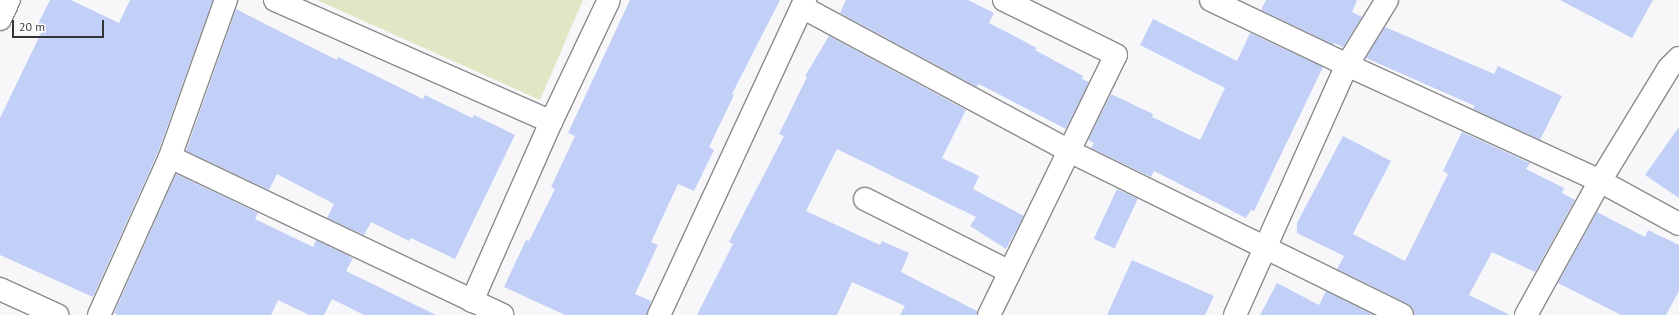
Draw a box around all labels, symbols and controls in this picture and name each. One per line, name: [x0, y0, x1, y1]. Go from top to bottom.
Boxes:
scale bar: [14, 12, 106, 38]
text: 20 m: [19, 19, 45, 34]

